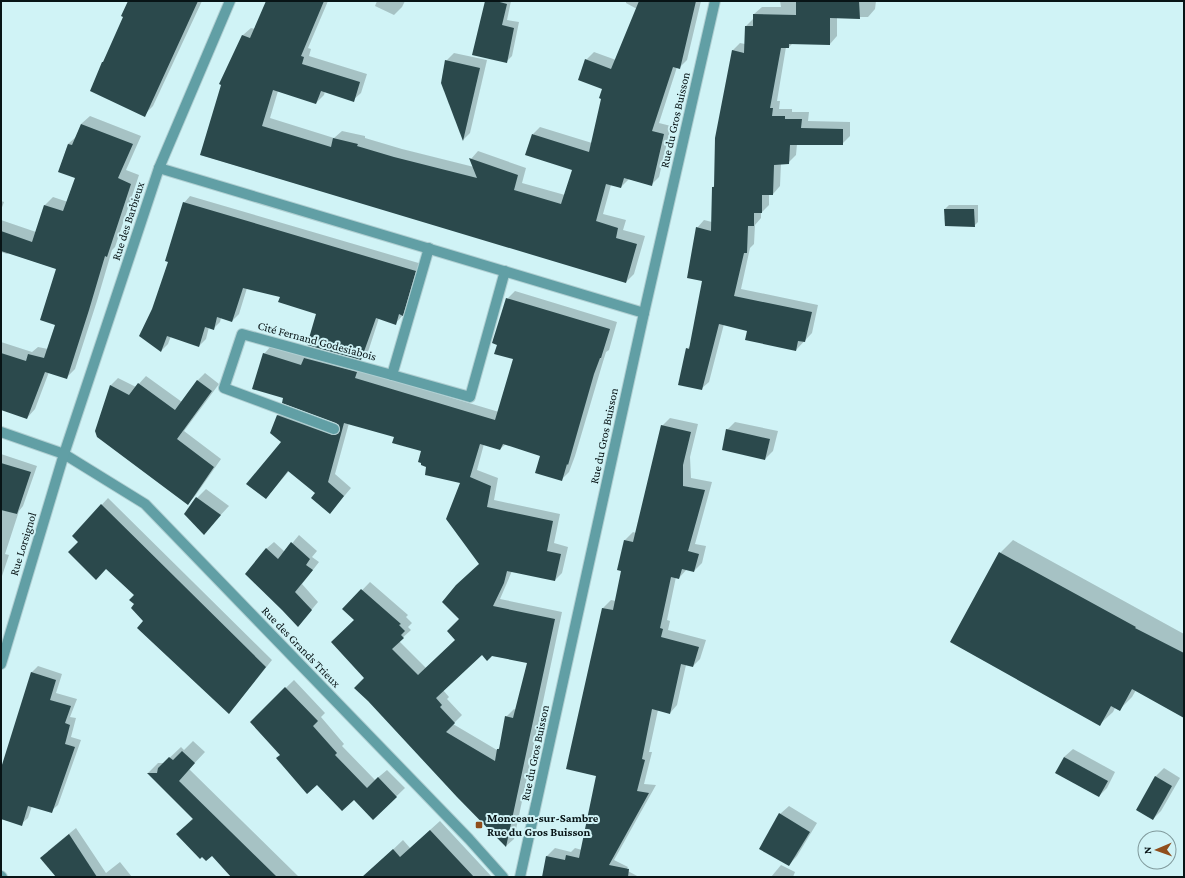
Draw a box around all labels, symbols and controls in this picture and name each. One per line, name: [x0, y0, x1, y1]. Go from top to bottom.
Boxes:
street label: Rue du Gros Buisson: [657, 70, 693, 169]
street label: Rue des Barbieux: [109, 180, 147, 262]
street label: Cité Fernand Godesiabois: [256, 318, 378, 364]
street label: Rue du Gros Buisson: [587, 386, 621, 485]
street label: Rue Lorsignol: [7, 511, 39, 577]
street label: Rue des Grands Trieux: [259, 604, 343, 691]
street label: Rue du Gros Buisson: [518, 703, 552, 802]
place label: Monceau-sur-Sambre Rue du Gros Buisson: [487, 811, 599, 839]
marker: Monceau-sur-Sambre Rue du Gros Buisson: [474, 820, 484, 830]
north arrow: [1137, 830, 1177, 870]
text: N: [1141, 846, 1153, 854]

